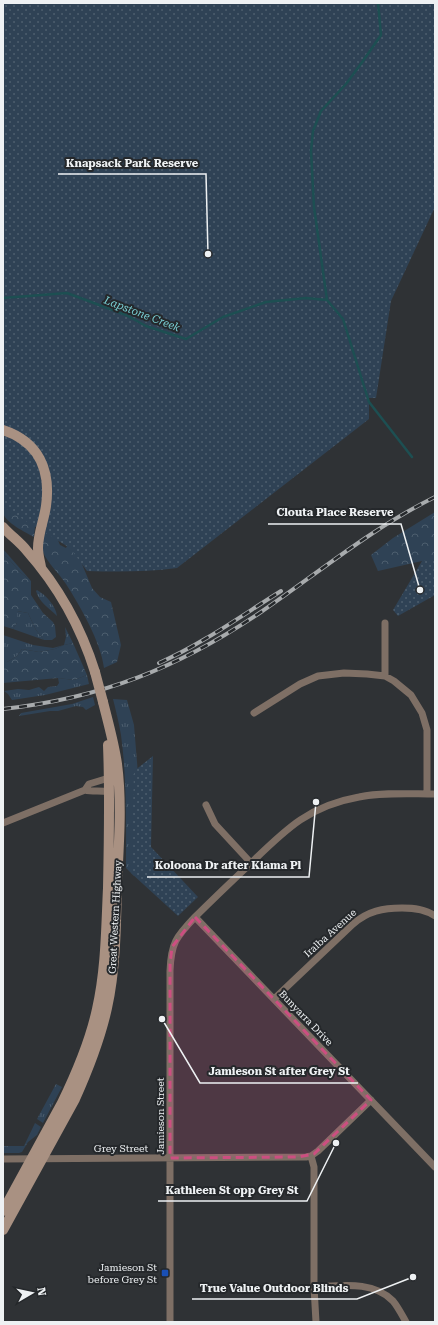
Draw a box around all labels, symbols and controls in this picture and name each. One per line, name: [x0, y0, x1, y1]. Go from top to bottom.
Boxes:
callout: Knapsack Park Reserve: [58, 151, 206, 174]
text: Knapsack Park Reserve: [66, 157, 199, 170]
water label: Lapstone Creek: [101, 293, 182, 334]
callout: Clouta Place Reserve: [268, 501, 401, 524]
text: Clouta Place Reserve: [276, 506, 394, 519]
callout: Koloona Dr after Kiama Pl: [147, 854, 309, 877]
text: Koloona Dr after Kiama Pl: [155, 859, 302, 872]
street label: Great Western Highway: [107, 860, 123, 974]
street label: Iralba Avenue: [302, 906, 359, 959]
street label: Bunyarra Drive: [277, 988, 335, 1048]
callout: Jamieson St after Grey St: [200, 1060, 358, 1083]
text: Jamieson St after Grey St: [208, 1065, 350, 1078]
street label: Jamieson Street: [155, 1077, 166, 1155]
street label: Grey Street: [94, 1143, 148, 1154]
callout: Kathleen St opp Grey St: [158, 1178, 307, 1201]
text: Kathleen St opp Grey St: [165, 1184, 299, 1197]
place label: Jamieson St before Grey St: [88, 1262, 157, 1285]
marker: Jamieson St before Grey St: [160, 1268, 170, 1278]
north arrow: [12, 1273, 52, 1313]
callout: True Value Outdoor Blinds: [192, 1276, 357, 1299]
text: True Value Outdoor Blinds: [200, 1282, 349, 1295]
text: N: [34, 1286, 49, 1297]

